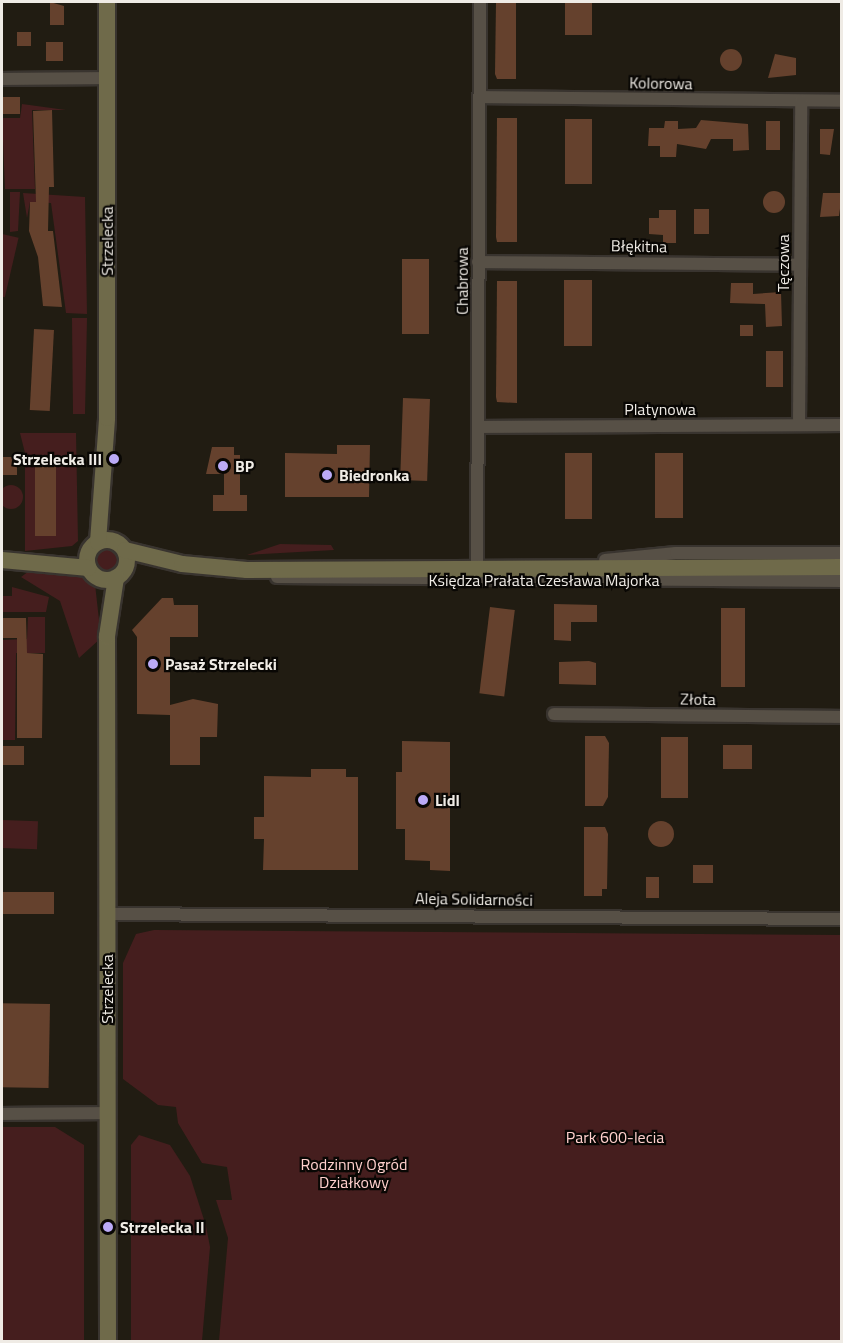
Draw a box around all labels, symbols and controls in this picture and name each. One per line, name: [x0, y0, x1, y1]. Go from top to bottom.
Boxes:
street label: Kolorowa: [629, 73, 693, 93]
street label: Strzelecka: [97, 206, 117, 276]
street label: Tęczowa: [773, 234, 793, 292]
street label: Błękitna: [611, 236, 667, 256]
street label: Chabrowa: [452, 247, 472, 315]
street label: Platynowa: [624, 399, 696, 419]
place label: Strzelecka III: [13, 449, 102, 469]
marker: Strzelecka III: [107, 452, 121, 466]
place label: BP: [235, 456, 254, 476]
marker: BP: [216, 459, 230, 473]
place label: Biedronka: [339, 465, 410, 485]
marker: Biedronka: [320, 468, 334, 482]
street label: Księdza Prałata Czesława Majorka: [428, 570, 660, 590]
place label: Pasaż Strzelecki: [165, 654, 277, 674]
marker: Pasaż Strzelecki: [146, 657, 160, 671]
street label: Złota: [680, 689, 716, 709]
place label: Lidl: [435, 790, 460, 810]
marker: Lidl: [416, 793, 430, 807]
street label: Aleja Solidarności: [415, 888, 533, 910]
street label: Strzelecka: [97, 954, 117, 1024]
park label: Park 600-lecia: [566, 1127, 664, 1147]
park label: Rodzinny Ogród Działkowy: [301, 1154, 407, 1192]
place label: Strzelecka II: [120, 1217, 205, 1237]
marker: Strzelecka II: [101, 1220, 115, 1234]

